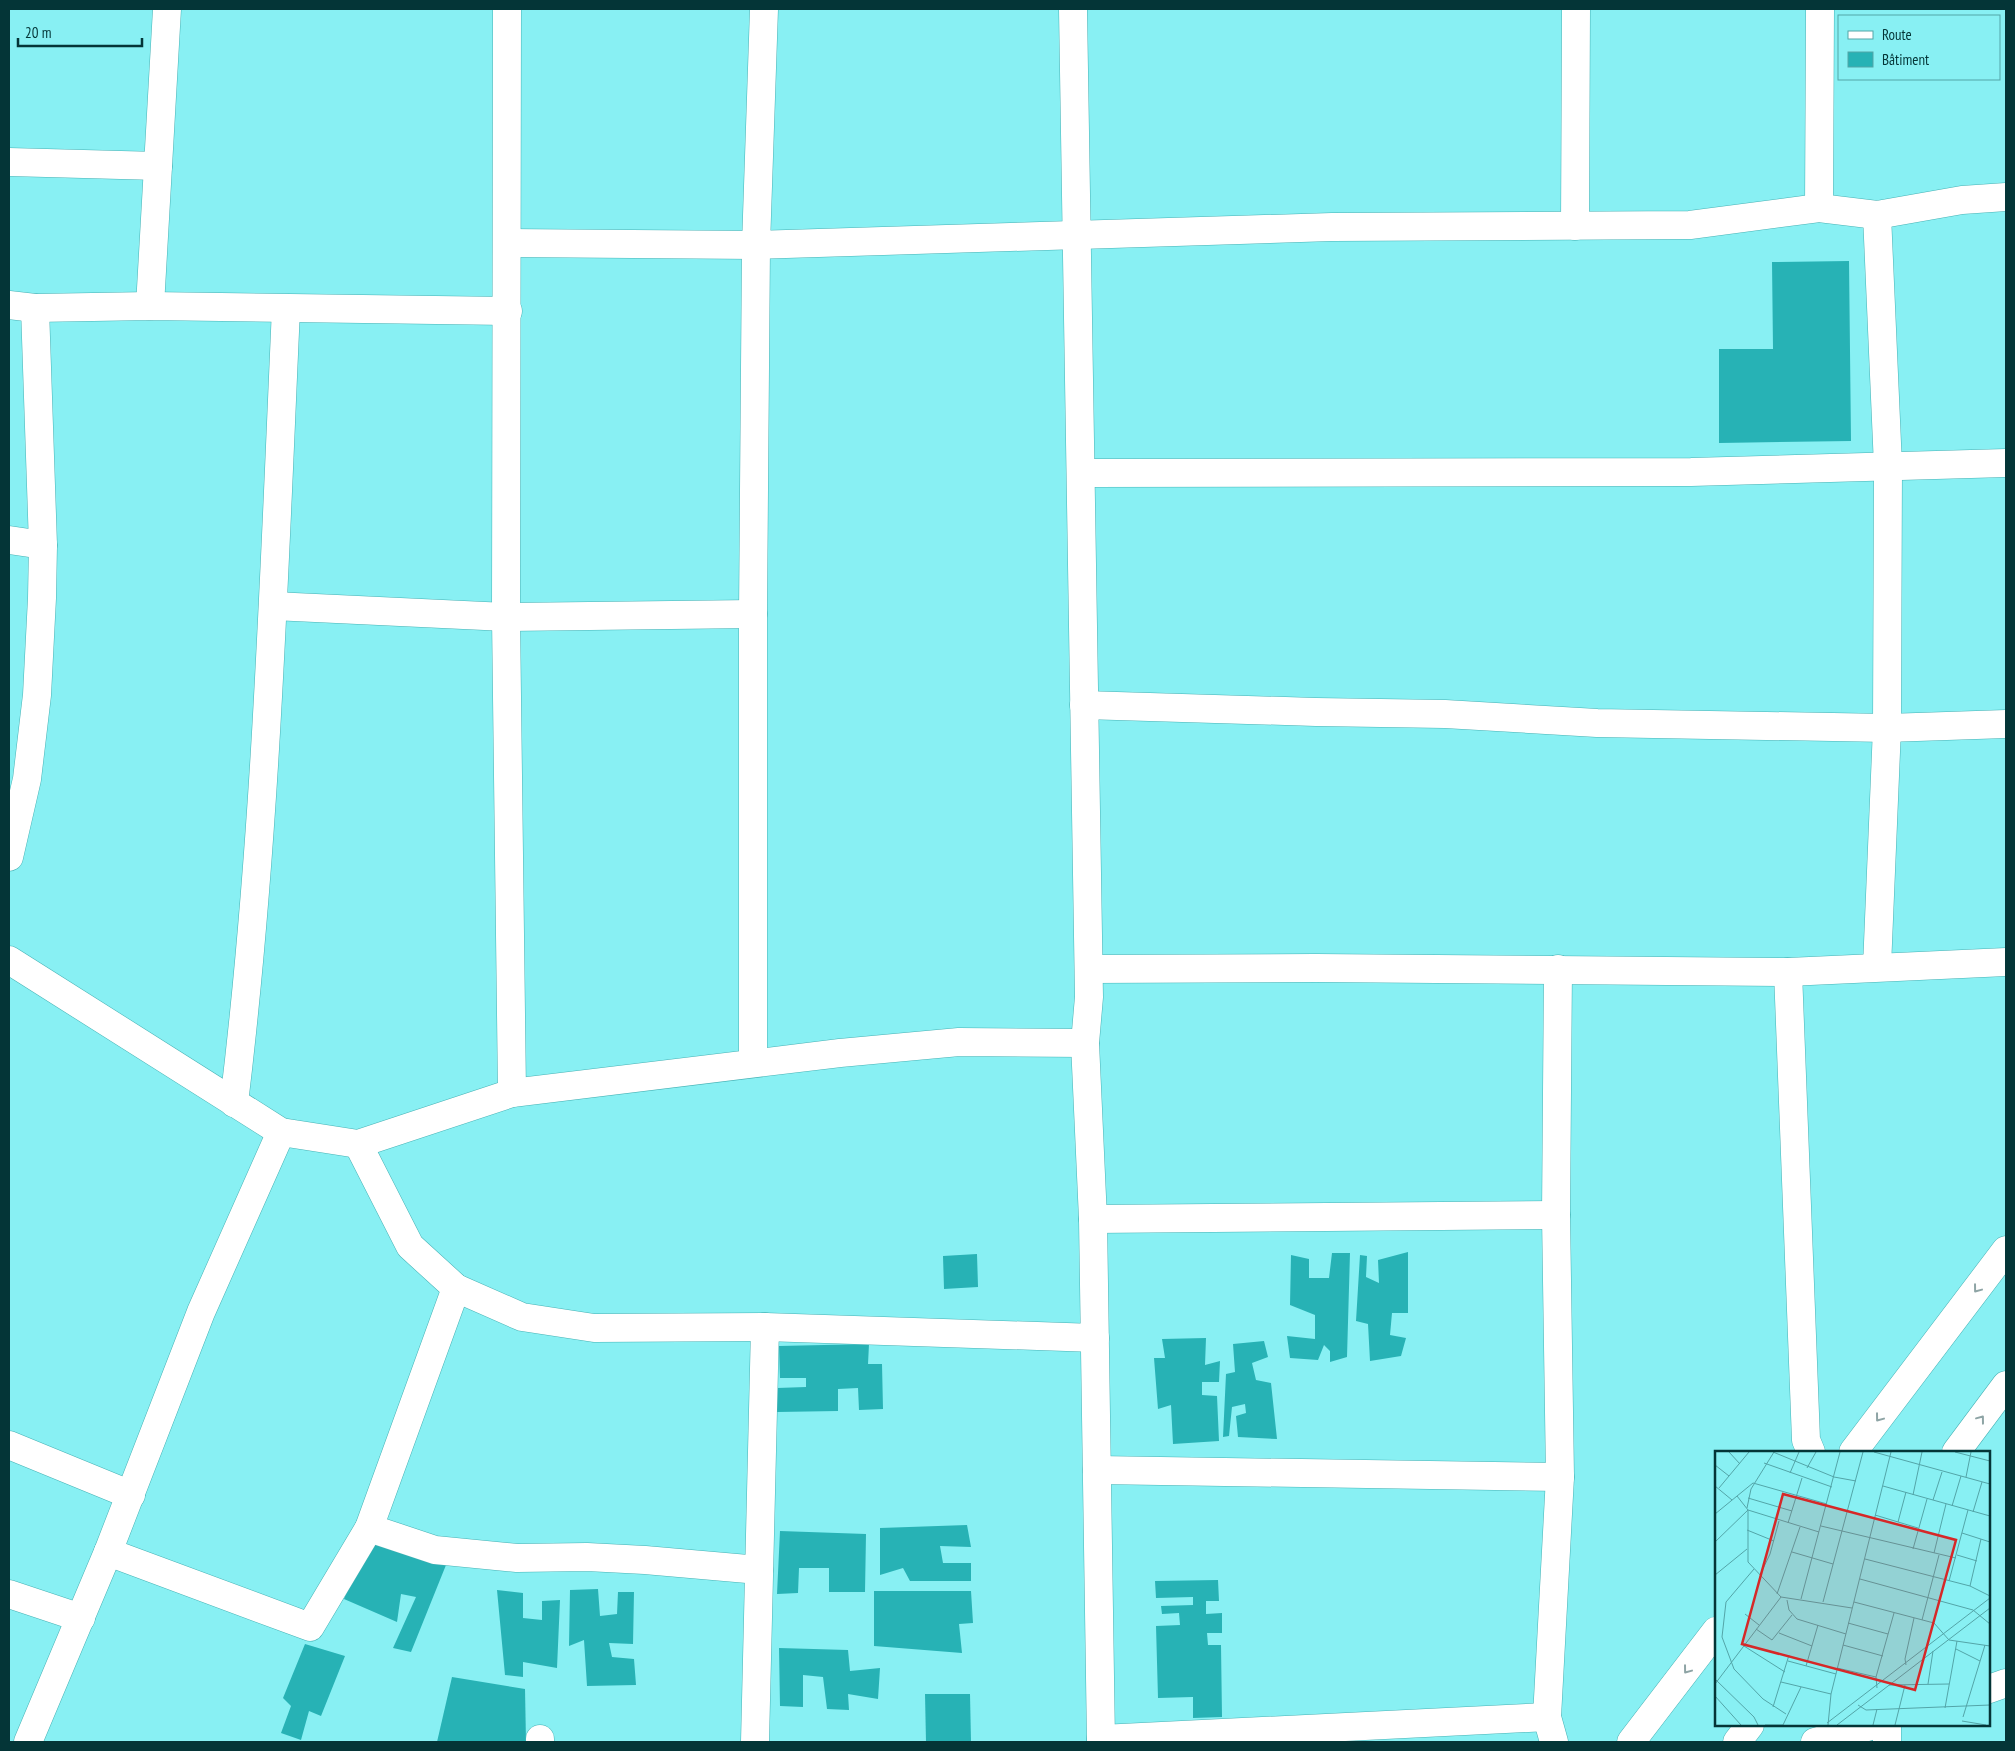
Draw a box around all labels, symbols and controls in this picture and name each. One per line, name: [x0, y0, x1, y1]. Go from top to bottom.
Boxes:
scale bar: [18, 15, 141, 47]
legend: [1838, 15, 2000, 80]
text: 20 m: [25, 23, 51, 42]
text: Route: [1882, 25, 1912, 44]
text: Bâtiment: [1882, 50, 1929, 69]
one-way arrow: [1974, 1283, 1982, 1292]
one-way arrow: [1876, 1412, 1884, 1421]
one-way arrow: [1975, 1415, 1984, 1425]
inset map: [1715, 1451, 1990, 1726]
one-way arrow: [1684, 1664, 1692, 1673]

